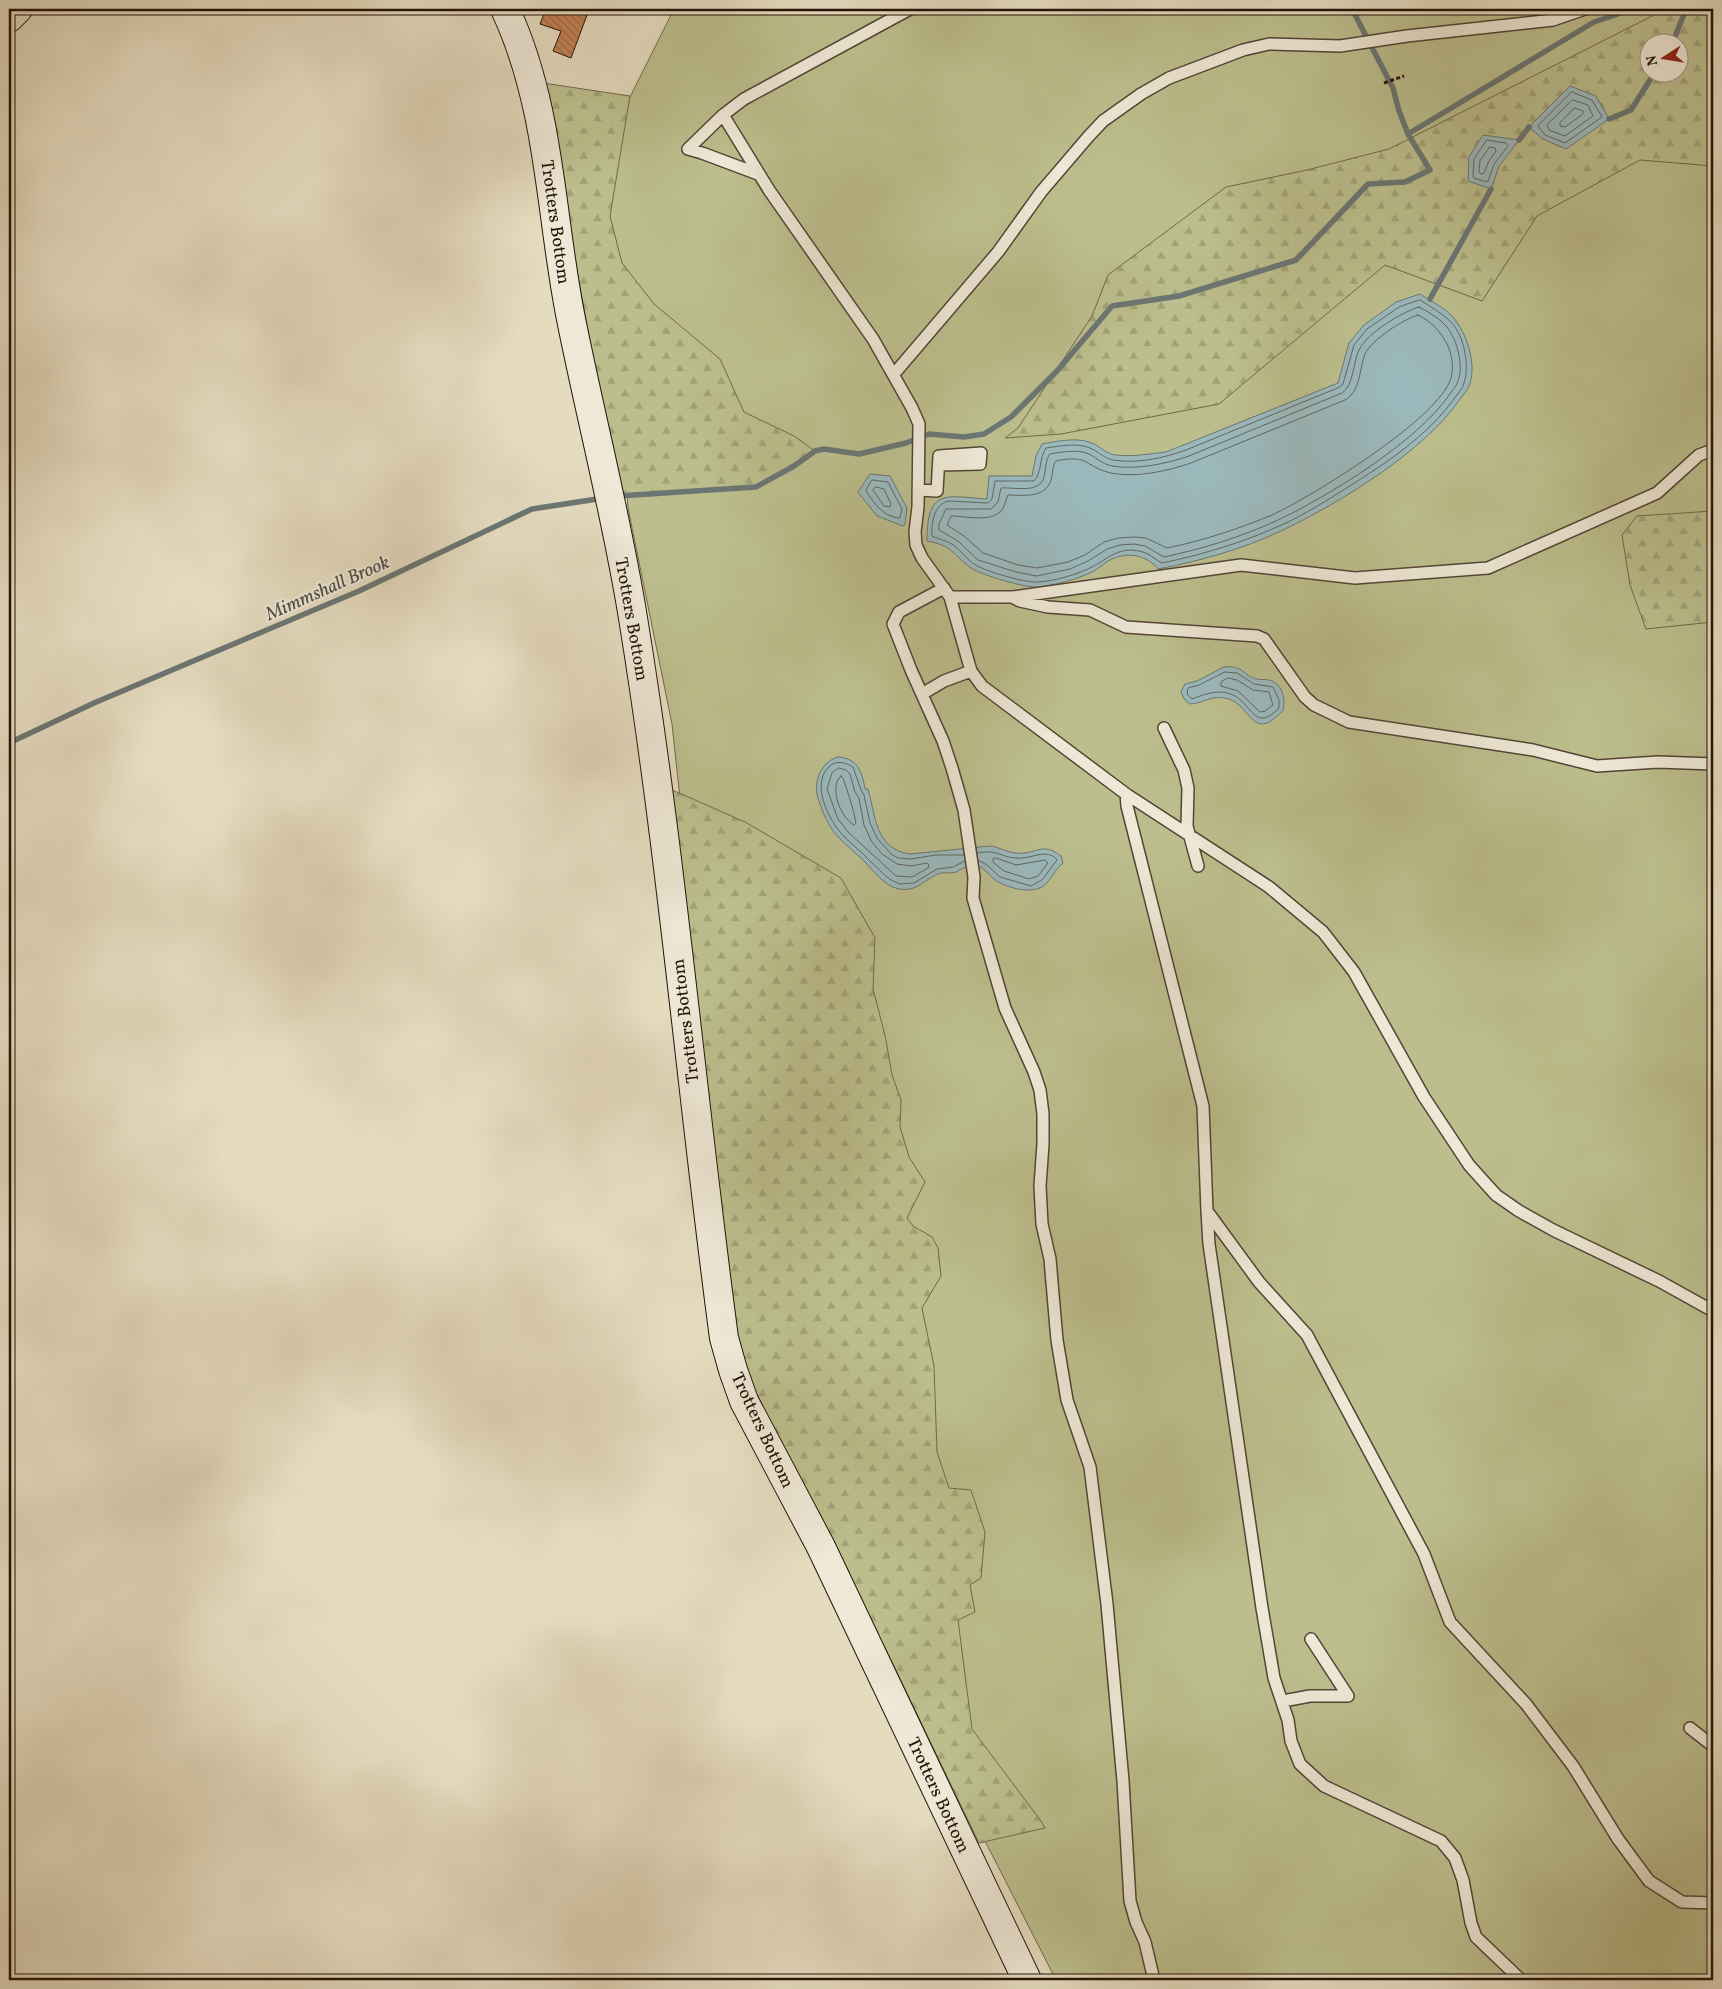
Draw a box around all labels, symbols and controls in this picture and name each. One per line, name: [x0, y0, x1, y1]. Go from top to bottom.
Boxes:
north arrow: [1640, 32, 1690, 82]
text: N: [1642, 53, 1663, 67]
street label: Trotters Bottom: [533, 158, 576, 286]
water label: Mimmshall Brook: [261, 550, 394, 628]
street label: Trotters Bottom: [607, 555, 654, 683]
street label: Trotters Bottom: [666, 957, 707, 1084]
street label: Trotters Bottom: [724, 1369, 799, 1493]
street label: Trotters Bottom: [900, 1734, 975, 1858]

